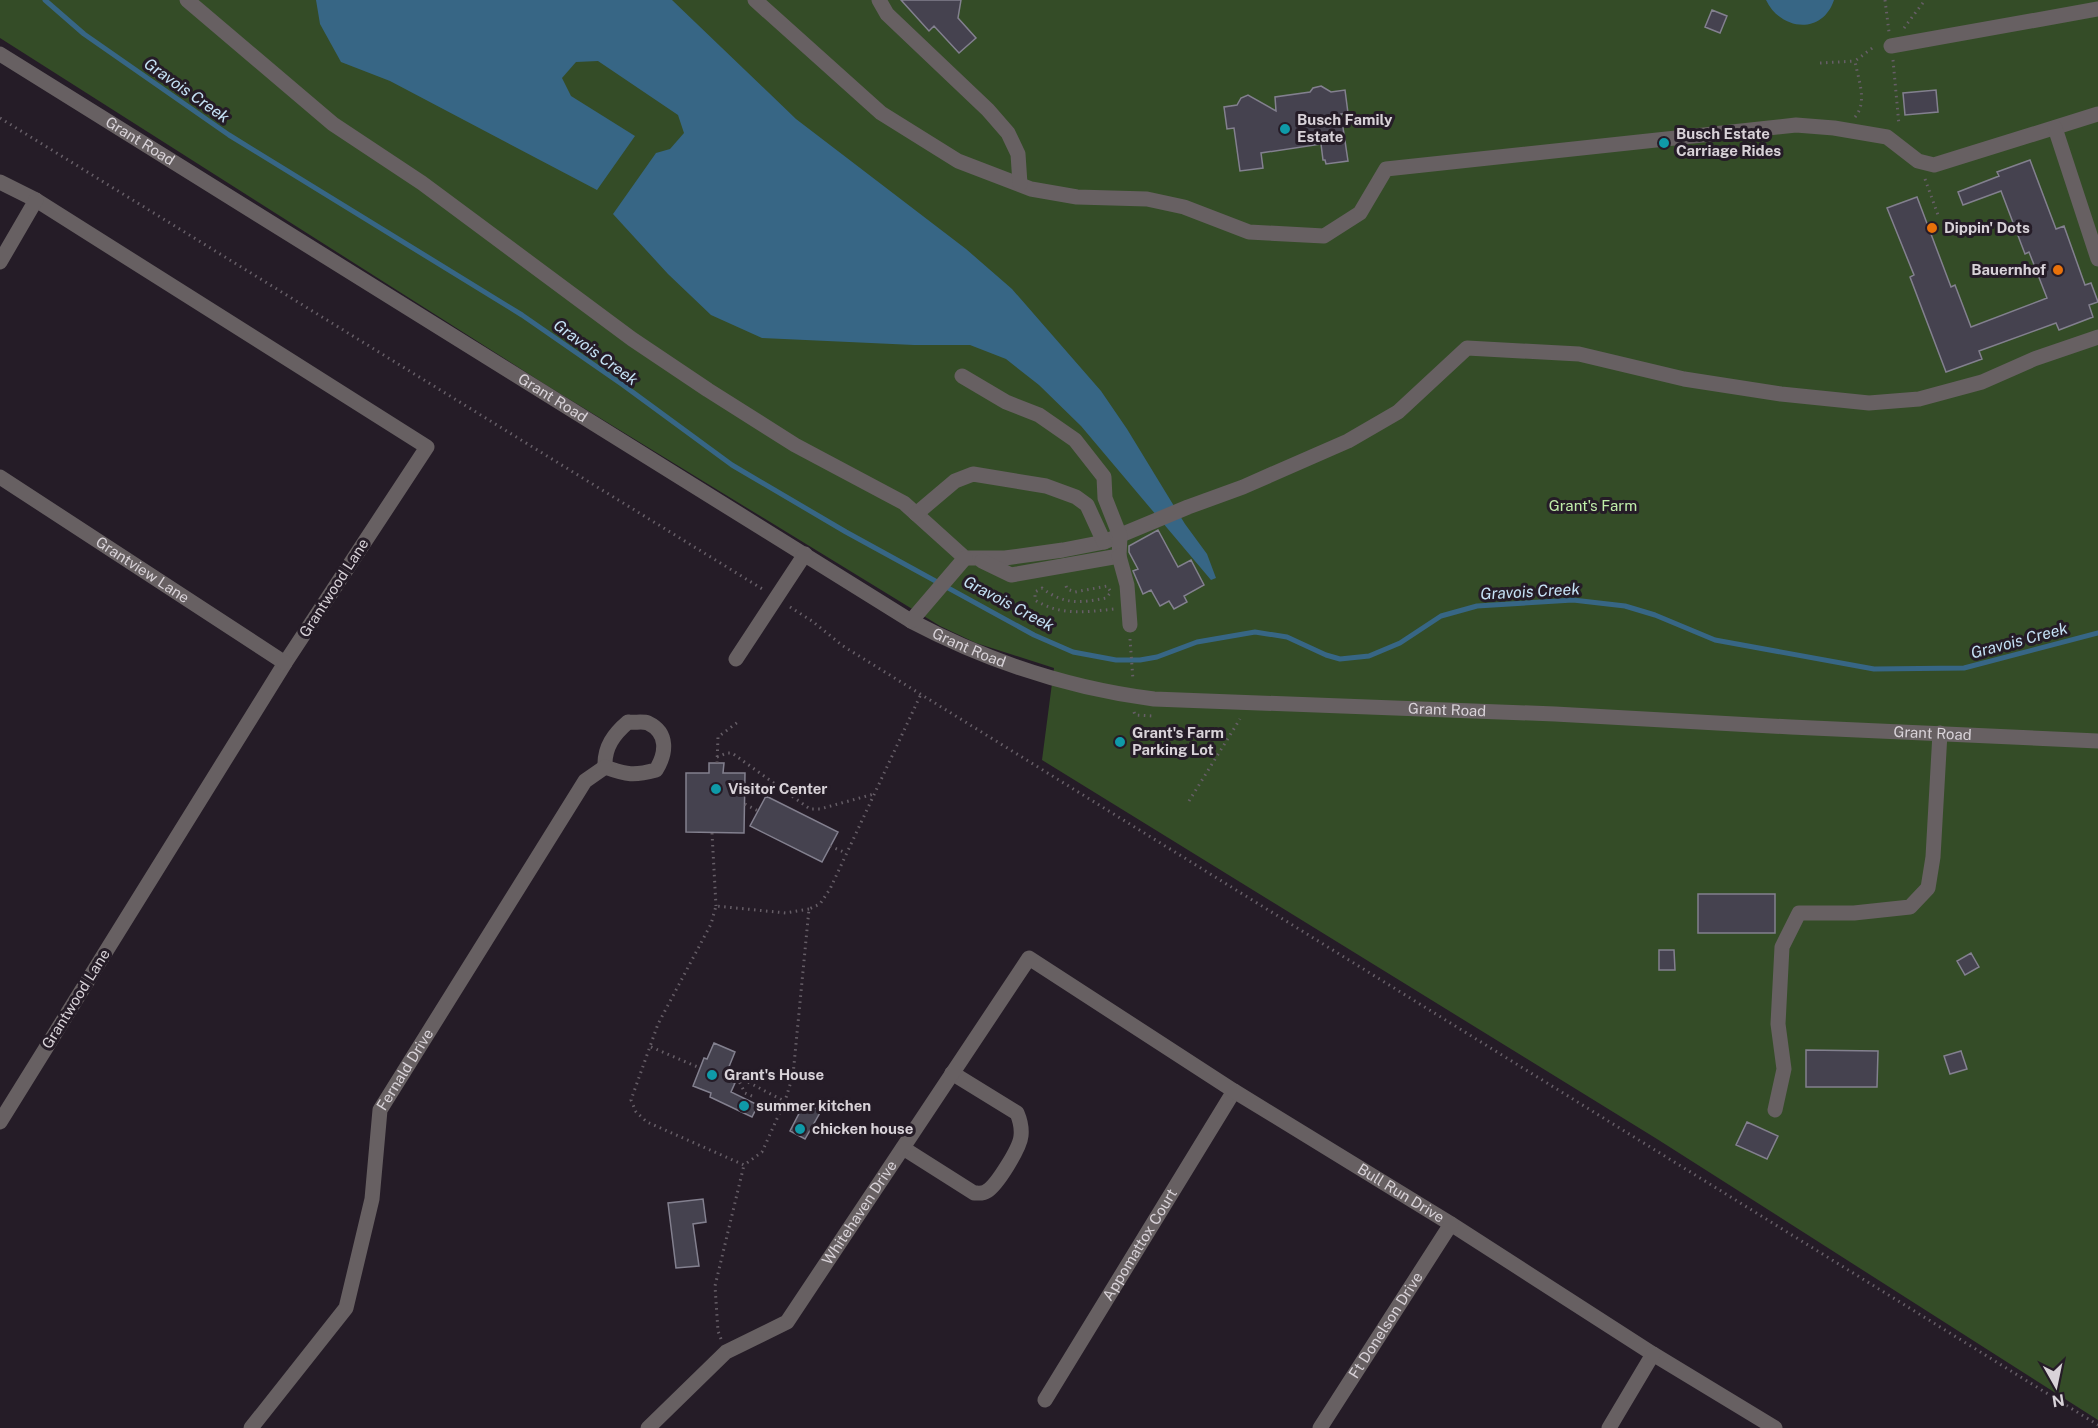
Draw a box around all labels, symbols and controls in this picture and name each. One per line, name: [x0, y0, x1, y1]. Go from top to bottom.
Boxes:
water label: Gravois Creek: [140, 54, 233, 127]
place label: Busch Family Estate: [1297, 111, 1393, 145]
street label: Grant Road: [103, 113, 178, 169]
marker: Busch Family Estate: [1278, 122, 1292, 136]
place label: Busch Estate Carriage Rides: [1676, 125, 1781, 159]
marker: Busch Estate Carriage Rides: [1657, 136, 1671, 150]
place label: Dippin' Dots: [1944, 219, 2030, 236]
marker: Dippin' Dots: [1925, 221, 1939, 235]
place label: Bauernhof: [1971, 261, 2046, 278]
marker: Bauernhof: [2051, 263, 2065, 277]
water label: Gravois Creek: [550, 315, 642, 390]
street label: Grant Road: [515, 370, 591, 425]
park label: Grant's Farm: [1549, 497, 1637, 514]
street label: Grantview Lane: [93, 533, 192, 606]
street label: Grantwood Lane: [295, 535, 372, 640]
water label: Gravois Creek: [960, 572, 1058, 635]
water label: Gravois Creek: [1480, 579, 1581, 604]
water label: Gravois Creek: [1969, 618, 2070, 663]
street label: Grant Road: [930, 624, 1008, 670]
street label: Grant Road: [1408, 700, 1487, 719]
street label: Grant Road: [1893, 723, 1972, 743]
place label: Grant's Farm Parking Lot: [1132, 724, 1224, 758]
marker: Grant's Farm Parking Lot: [1113, 735, 1127, 749]
place label: Visitor Center: [728, 780, 828, 797]
marker: Visitor Center: [709, 782, 723, 796]
street label: Grantwood Lane: [38, 946, 113, 1052]
street label: Fernald Drive: [373, 1026, 436, 1113]
place label: Grant's House: [724, 1066, 824, 1083]
marker: Grant's House: [705, 1068, 719, 1082]
place label: summer kitchen: [756, 1097, 871, 1114]
marker: summer kitchen: [737, 1099, 751, 1113]
place label: chicken house: [812, 1120, 913, 1137]
marker: chicken house: [793, 1122, 807, 1136]
street label: Whitehaven Drive: [818, 1157, 900, 1268]
street label: Bull Run Drive: [1355, 1160, 1447, 1226]
street label: Appomattox Court: [1099, 1185, 1180, 1303]
street label: Ft Donelson Drive: [1345, 1269, 1426, 1381]
north arrow: [2026, 1356, 2086, 1416]
text: N: [2051, 1390, 2066, 1411]

